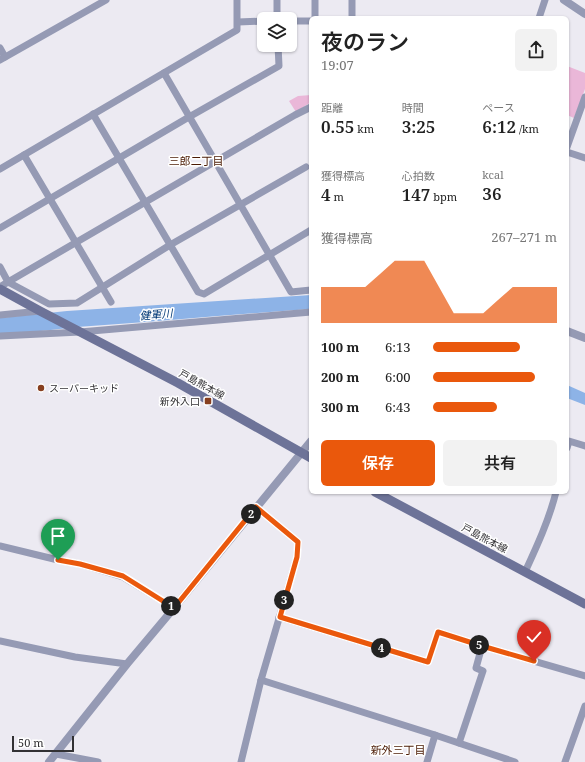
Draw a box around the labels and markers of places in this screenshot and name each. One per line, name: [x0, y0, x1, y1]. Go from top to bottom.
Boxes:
place label: スーパーキッド: [49, 381, 119, 395]
marker: スーパーキッド: [36, 383, 46, 393]
place label: 新外入口: [160, 394, 200, 408]
marker: 新外入口: [203, 396, 213, 406]
pin: 2: [241, 504, 261, 524]
pin: [41, 519, 75, 560]
pin: 3: [274, 590, 294, 610]
pin: 1: [161, 596, 181, 616]
pin: [517, 620, 551, 661]
pin: 5: [469, 635, 489, 655]
pin: 4: [371, 638, 391, 658]

